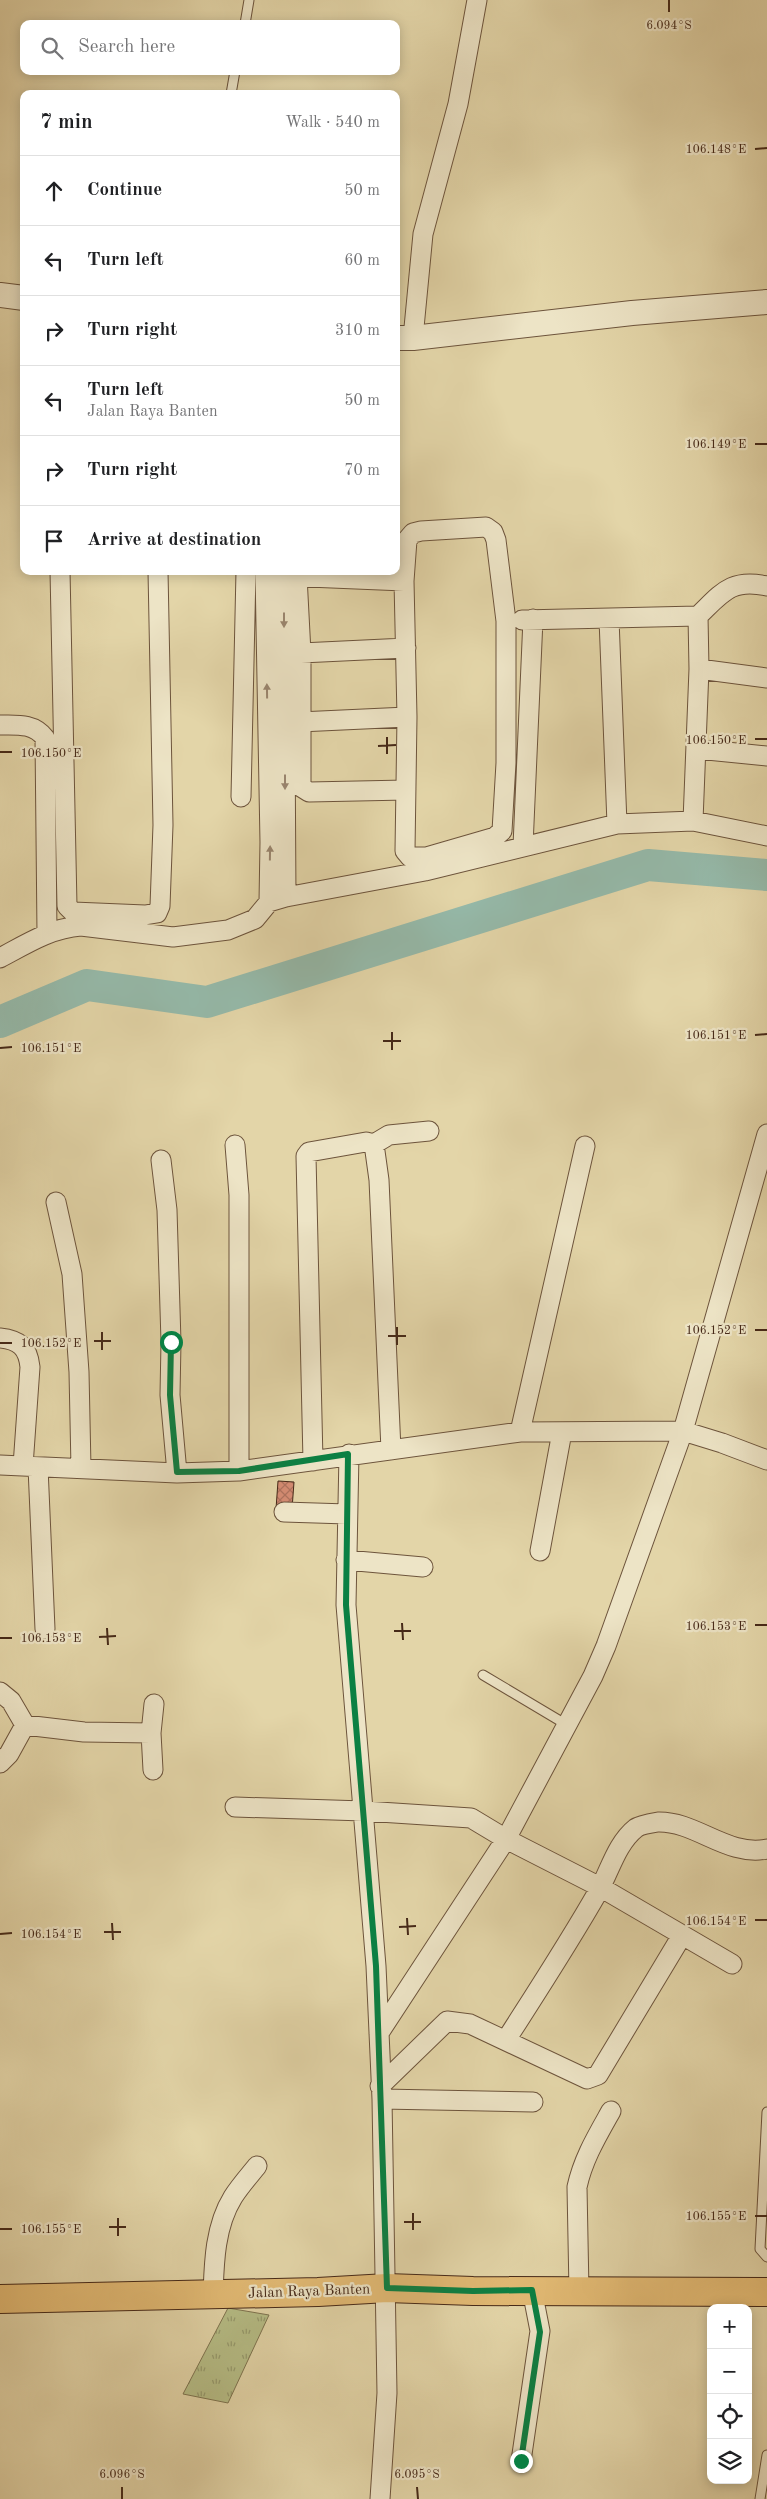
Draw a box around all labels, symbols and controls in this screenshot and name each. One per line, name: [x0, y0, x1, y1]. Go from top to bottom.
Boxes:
search box: [20, 20, 400, 75]
text: 6.094°S: [646, 20, 692, 32]
icon: search: [38, 34, 66, 62]
text: Search here: [78, 38, 175, 57]
text: 7 min: [40, 112, 93, 133]
text: Walk · 540 m: [285, 115, 380, 131]
text: 106.148°E: [686, 144, 746, 156]
icon: ahead: [40, 177, 68, 205]
text: Continue: [87, 181, 162, 200]
text: 50 m: [344, 183, 380, 199]
icon: left: [40, 247, 68, 275]
text: Turn left: [87, 251, 164, 270]
text: 60 m: [344, 253, 380, 269]
icon: right: [40, 317, 68, 345]
text: Turn right: [87, 321, 177, 340]
text: 310 m: [335, 323, 380, 339]
text: Turn left: [87, 381, 164, 400]
icon: left: [40, 387, 68, 415]
text: 50 m: [344, 393, 380, 409]
text: Jalan Raya Banten: [87, 404, 218, 420]
text: 106.149°E: [686, 439, 746, 451]
icon: right: [40, 457, 68, 485]
text: Turn right: [87, 461, 177, 480]
text: 70 m: [344, 463, 380, 479]
icon: arrive: [40, 527, 68, 555]
text: Arrive at destination: [87, 531, 261, 550]
one-way arrow: [280, 612, 288, 628]
one-way arrow: [263, 682, 271, 698]
text: 106.150°E: [686, 734, 746, 747]
text: 106.150°E: [21, 747, 81, 760]
one-way arrow: [281, 775, 289, 791]
one-way arrow: [266, 845, 274, 861]
text: 106.151°E: [686, 1029, 746, 1042]
text: 106.151°E: [21, 1042, 81, 1055]
text: 106.152°E: [686, 1324, 746, 1337]
route start: [160, 1331, 183, 1354]
text: 106.152°E: [21, 1337, 81, 1350]
text: 106.153°E: [686, 1620, 746, 1633]
text: 106.153°E: [21, 1632, 81, 1645]
text: 106.154°E: [686, 1915, 746, 1928]
text: 106.154°E: [21, 1928, 81, 1941]
text: 106.155°E: [686, 2210, 746, 2223]
text: 106.155°E: [21, 2223, 81, 2236]
street label: Jalan Raya Banten: [248, 2282, 370, 2302]
map controls: [707, 2304, 752, 2484]
button: +: [707, 2304, 752, 2349]
button: −: [707, 2349, 752, 2394]
button: locate: [707, 2394, 752, 2439]
button: layers: [707, 2439, 752, 2484]
route end: [510, 2450, 533, 2473]
text: 6.095°S: [394, 2468, 440, 2481]
text: 6.096°S: [99, 2469, 145, 2481]

